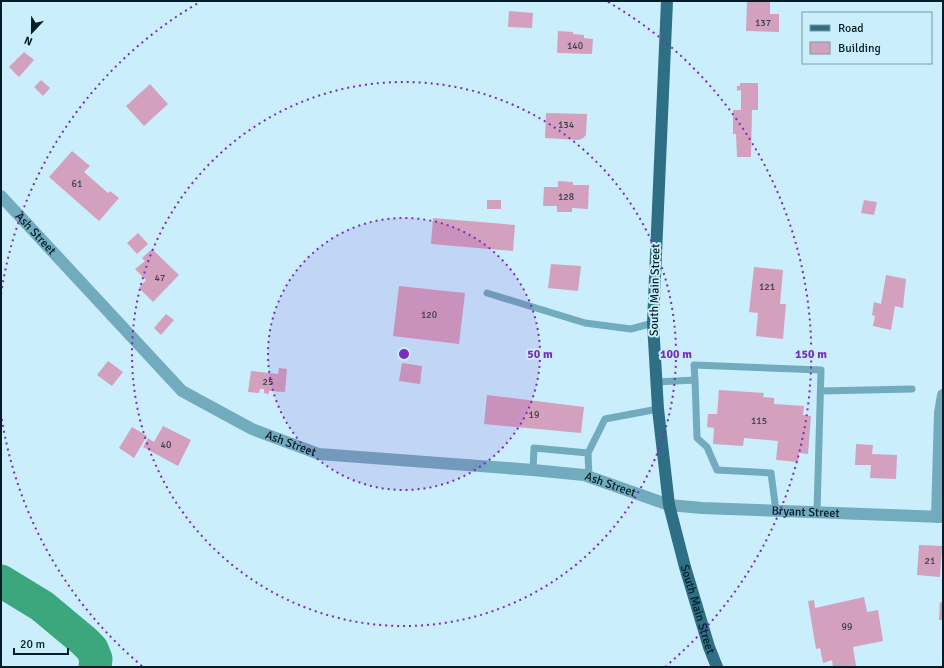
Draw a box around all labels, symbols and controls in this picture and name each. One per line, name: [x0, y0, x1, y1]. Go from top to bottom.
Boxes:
north arrow: [12, 12, 52, 52]
legend: [802, 12, 932, 64]
house number: 137: [755, 17, 771, 29]
text: Road: [838, 21, 864, 36]
text: N: [22, 33, 34, 48]
house number: 140: [567, 40, 583, 52]
text: Building: [838, 41, 881, 56]
house number: 134: [558, 119, 575, 131]
house number: 61: [72, 178, 82, 190]
house number: 128: [558, 191, 574, 203]
street label: Ash Street: [12, 209, 59, 258]
street label: South Main Street: [647, 244, 663, 336]
house number: 47: [155, 272, 165, 284]
house number: 121: [759, 281, 775, 293]
house number: 120: [421, 309, 437, 321]
centre of rings: [397, 347, 411, 361]
text: 50 m: [527, 347, 553, 362]
text: 100 m: [660, 347, 692, 362]
text: 150 m: [795, 347, 827, 362]
house number: 25: [263, 376, 273, 388]
house number: 19: [529, 409, 539, 421]
house number: 115: [751, 415, 767, 427]
street label: Ash Street: [263, 427, 318, 460]
house number: 40: [161, 439, 171, 451]
street label: Ash Street: [583, 468, 638, 500]
street label: Bryant Street: [771, 503, 840, 521]
house number: 21: [925, 555, 935, 567]
street label: South Main Street: [677, 563, 718, 656]
house number: 99: [842, 621, 852, 633]
scale bar: [14, 630, 68, 656]
text: 20 m: [20, 637, 45, 652]

